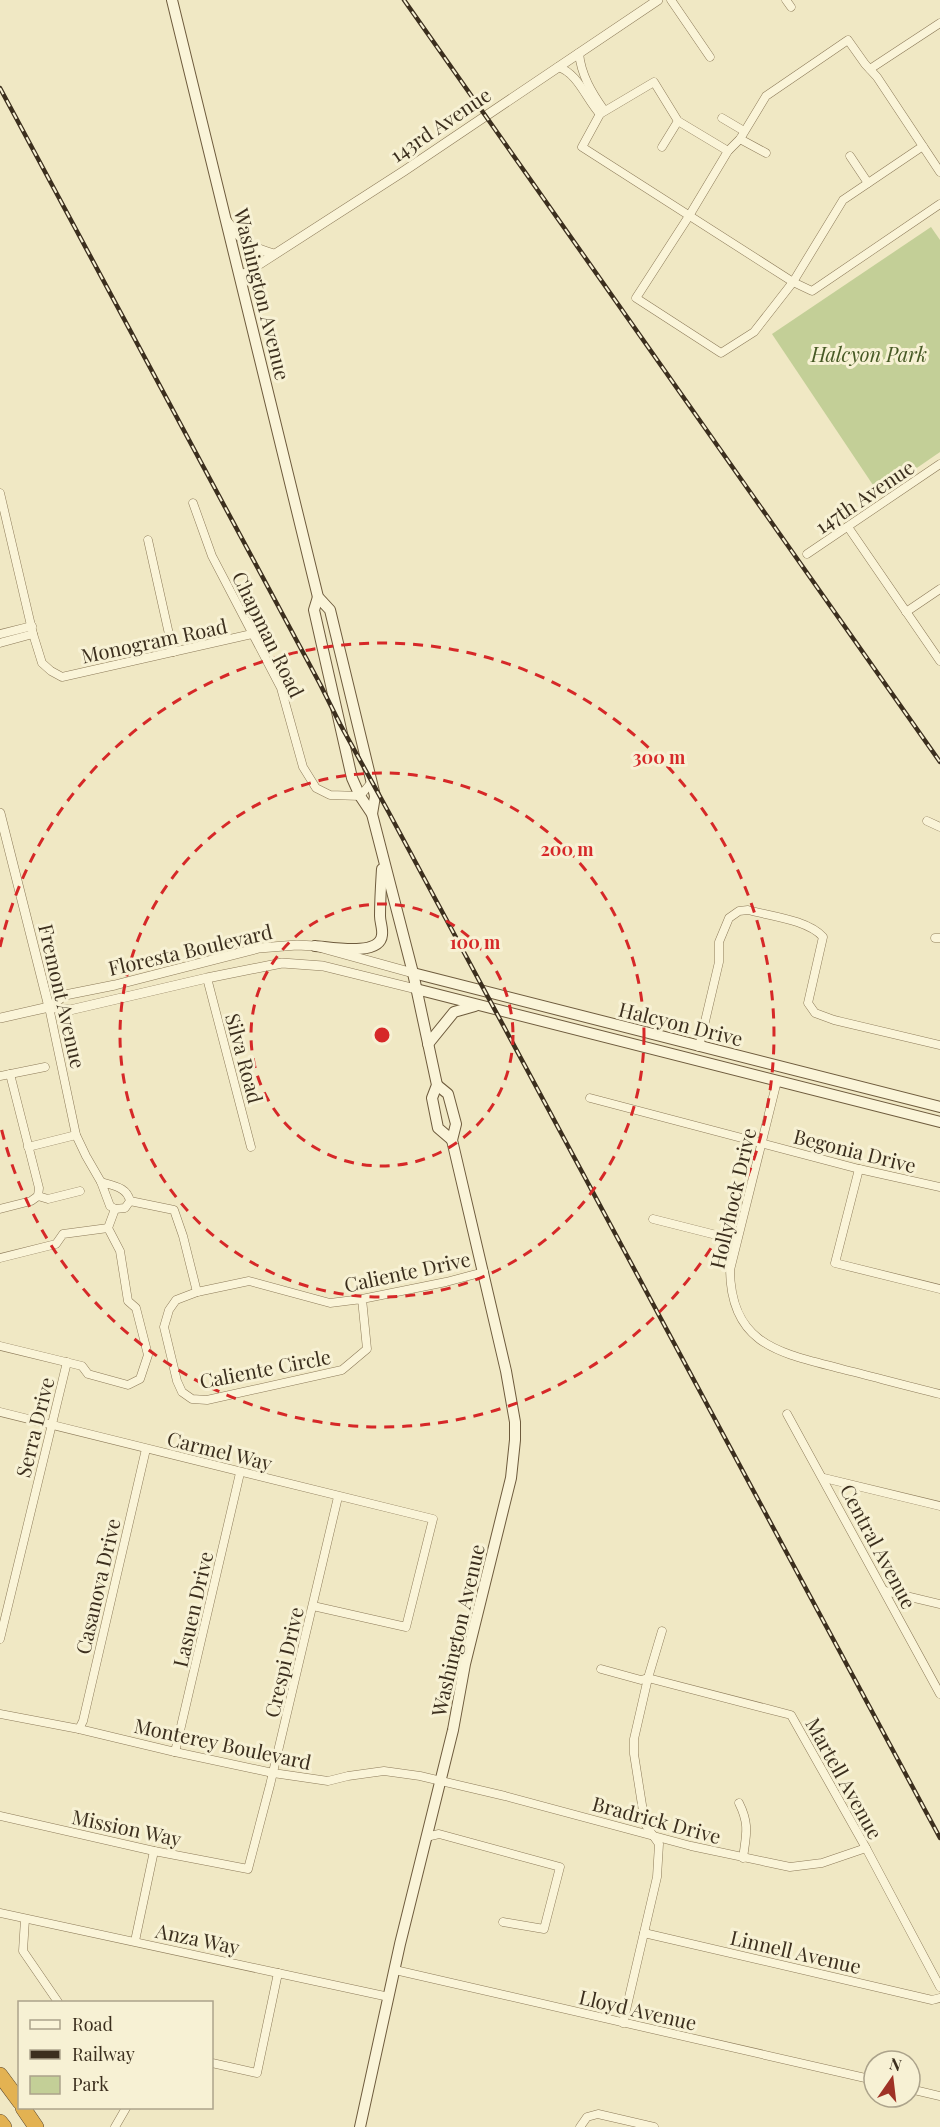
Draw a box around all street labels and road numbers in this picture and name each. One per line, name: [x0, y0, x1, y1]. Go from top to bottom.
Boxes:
street label: 143rd Avenue: [384, 80, 496, 168]
street label: Washington Avenue: [228, 204, 297, 383]
street label: 147th Avenue: [809, 453, 919, 539]
street label: Chapman Road: [227, 566, 311, 702]
street label: Monogram Road: [79, 611, 230, 669]
street label: Floresta Boulevard: [105, 917, 275, 981]
street label: Fremont Avenue: [33, 921, 93, 1071]
street label: Halcyon Drive: [616, 995, 746, 1051]
street label: Silva Road: [220, 1010, 270, 1106]
street label: Begonia Drive: [791, 1122, 919, 1178]
street label: Hollyhock Drive: [703, 1125, 761, 1271]
street label: Caliente Drive: [341, 1244, 473, 1298]
street label: Caliente Circle: [197, 1342, 333, 1394]
street label: Serra Drive: [9, 1374, 59, 1480]
street label: Carmel Way: [165, 1424, 275, 1476]
street label: Central Avenue: [835, 1479, 923, 1613]
street label: Casanova Drive: [68, 1515, 126, 1657]
street label: Washington Avenue: [424, 1541, 490, 1720]
street label: Lasuen Drive: [166, 1548, 218, 1670]
street label: Crespi Drive: [257, 1604, 309, 1720]
street label: Monterey Boulevard: [132, 1711, 314, 1775]
street label: Martell Avenue: [800, 1712, 890, 1844]
street label: Bradrick Drive: [590, 1789, 724, 1849]
street label: Mission Way: [70, 1802, 184, 1852]
street label: Anza Way: [153, 1916, 242, 1960]
street label: Linnell Avenue: [728, 1923, 864, 1979]
street label: Lloyd Avenue: [577, 1982, 699, 2036]

